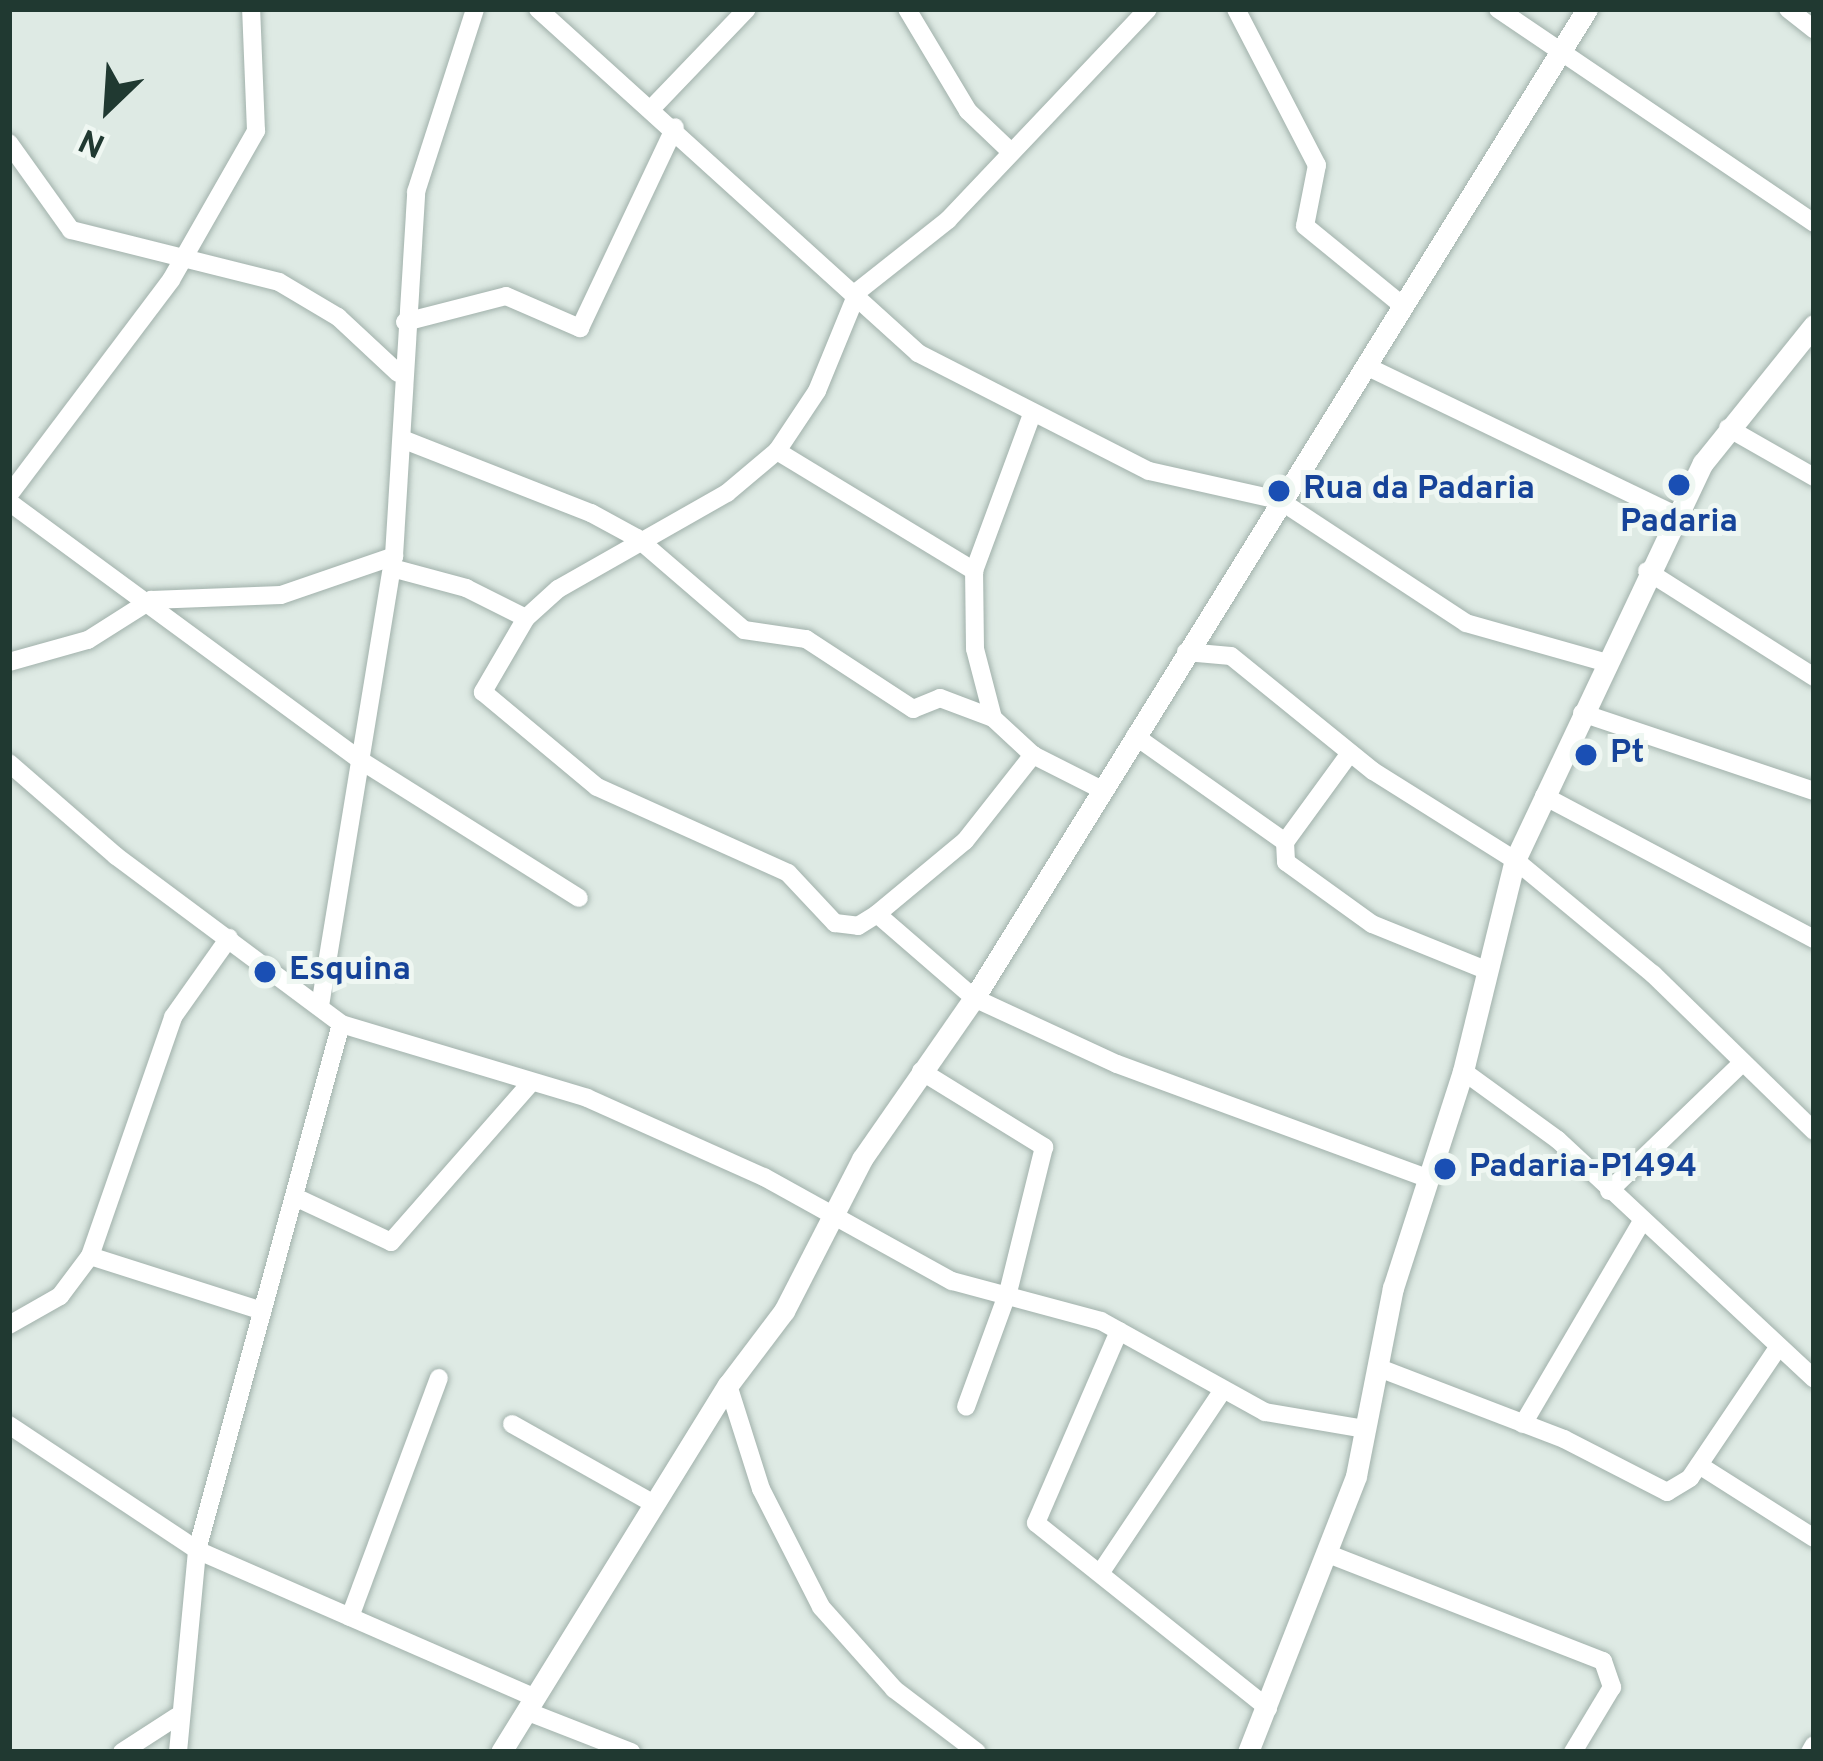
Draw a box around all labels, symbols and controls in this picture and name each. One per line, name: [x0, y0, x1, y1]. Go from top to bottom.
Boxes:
north arrow: [48, 48, 168, 168]
text: N: [73, 117, 112, 165]
place label: Rua da Padaria: [1303, 471, 1535, 511]
marker: Padaria: [1666, 472, 1692, 498]
marker: Rua da Padaria: [1266, 478, 1292, 504]
place label: Padaria: [1620, 504, 1738, 544]
place label: Pt: [1610, 735, 1644, 775]
marker: Pt: [1573, 742, 1599, 768]
place label: Esquina: [289, 952, 411, 992]
marker: Esquina: [252, 959, 278, 985]
place label: Padaria-P1494: [1469, 1149, 1697, 1189]
marker: Padaria-P1494: [1432, 1156, 1458, 1182]

